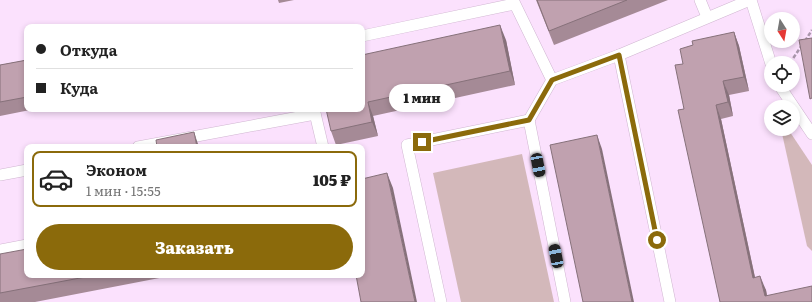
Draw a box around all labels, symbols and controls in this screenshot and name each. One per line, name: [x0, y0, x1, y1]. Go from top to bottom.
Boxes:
north arrow: [764, 12, 800, 48]
map controls: [764, 12, 800, 136]
text: Откуда: [60, 38, 117, 61]
button: locate: [764, 56, 800, 92]
text: Куда: [60, 76, 98, 99]
callout: 1 мин: [389, 84, 455, 112]
text: 1 мин: [403, 88, 441, 107]
button: layers: [764, 100, 800, 136]
route end: [413, 133, 431, 151]
car: [530, 152, 546, 178]
text: Эконом: [86, 158, 147, 181]
icon: car: [38, 161, 74, 197]
text: 105 ₽: [313, 168, 351, 191]
text: 1 мин · 15:55: [86, 181, 161, 200]
button: Заказать: [36, 224, 353, 270]
route start: [648, 231, 666, 249]
car: [548, 243, 564, 269]

